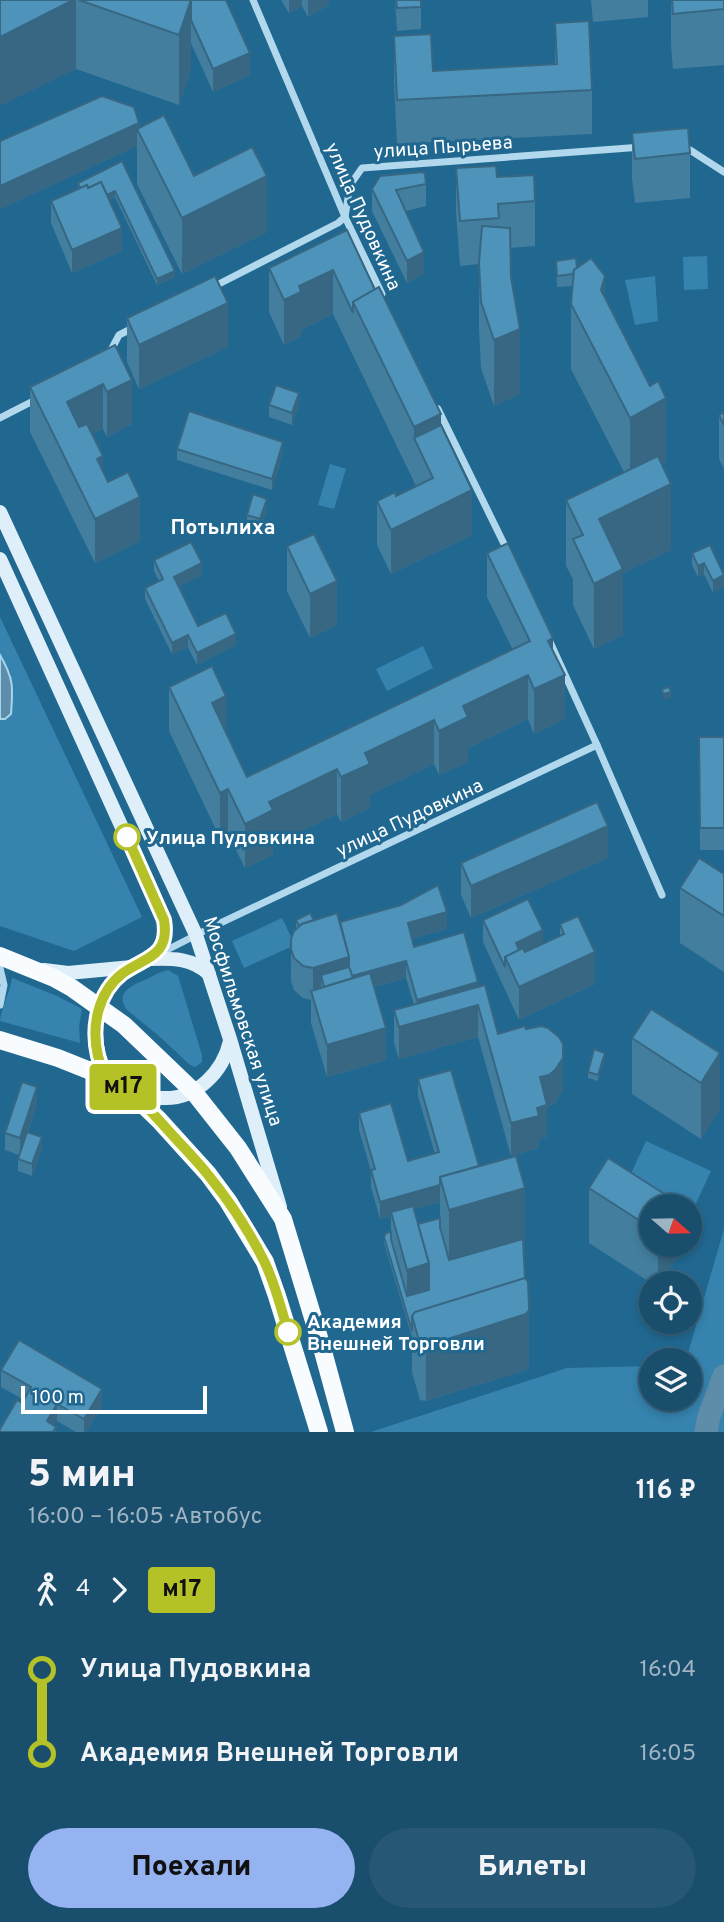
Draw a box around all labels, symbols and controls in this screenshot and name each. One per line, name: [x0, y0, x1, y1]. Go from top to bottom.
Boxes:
street label: улица Пырьева: [373, 131, 513, 165]
street label: улица Пудовкина: [319, 139, 406, 295]
district label: Потылиха: [171, 515, 275, 542]
street label: улица Пудовкина: [333, 774, 487, 863]
marker: Улица Пудовкина: [114, 824, 140, 850]
place label: Улица Пудовкина: [146, 827, 315, 851]
street label: Мосфильмовская улица: [197, 914, 287, 1129]
line badge: м17: [83, 1064, 163, 1110]
text: м17: [103, 1072, 143, 1102]
north arrow: [639, 1194, 702, 1256]
map controls: [639, 1194, 702, 1411]
button: locate: [639, 1271, 702, 1334]
place label: Академия Внешней Торговли: [307, 1311, 485, 1357]
marker: Академия Внешней Торговли: [275, 1319, 301, 1345]
button: layers: [639, 1348, 702, 1411]
scale bar: [21, 1383, 206, 1415]
text: 100 m: [32, 1386, 84, 1410]
text: 5 мин: [28, 1452, 136, 1501]
text: 116 ₽: [636, 1475, 696, 1508]
text: 16:00 – 16:05 · Автобус: [28, 1503, 262, 1532]
icon: walk: [28, 1571, 66, 1609]
icon: forward: [100, 1571, 138, 1609]
text: 4: [76, 1575, 90, 1604]
text: м17: [162, 1575, 201, 1605]
text: Улица Пудовкина: [80, 1654, 311, 1687]
text: 16:04: [639, 1656, 696, 1685]
text: Академия Внешней Торговли: [80, 1738, 459, 1771]
text: 16:05: [639, 1740, 696, 1769]
button: Поехали: [28, 1828, 355, 1908]
button: Билеты: [369, 1828, 696, 1908]

